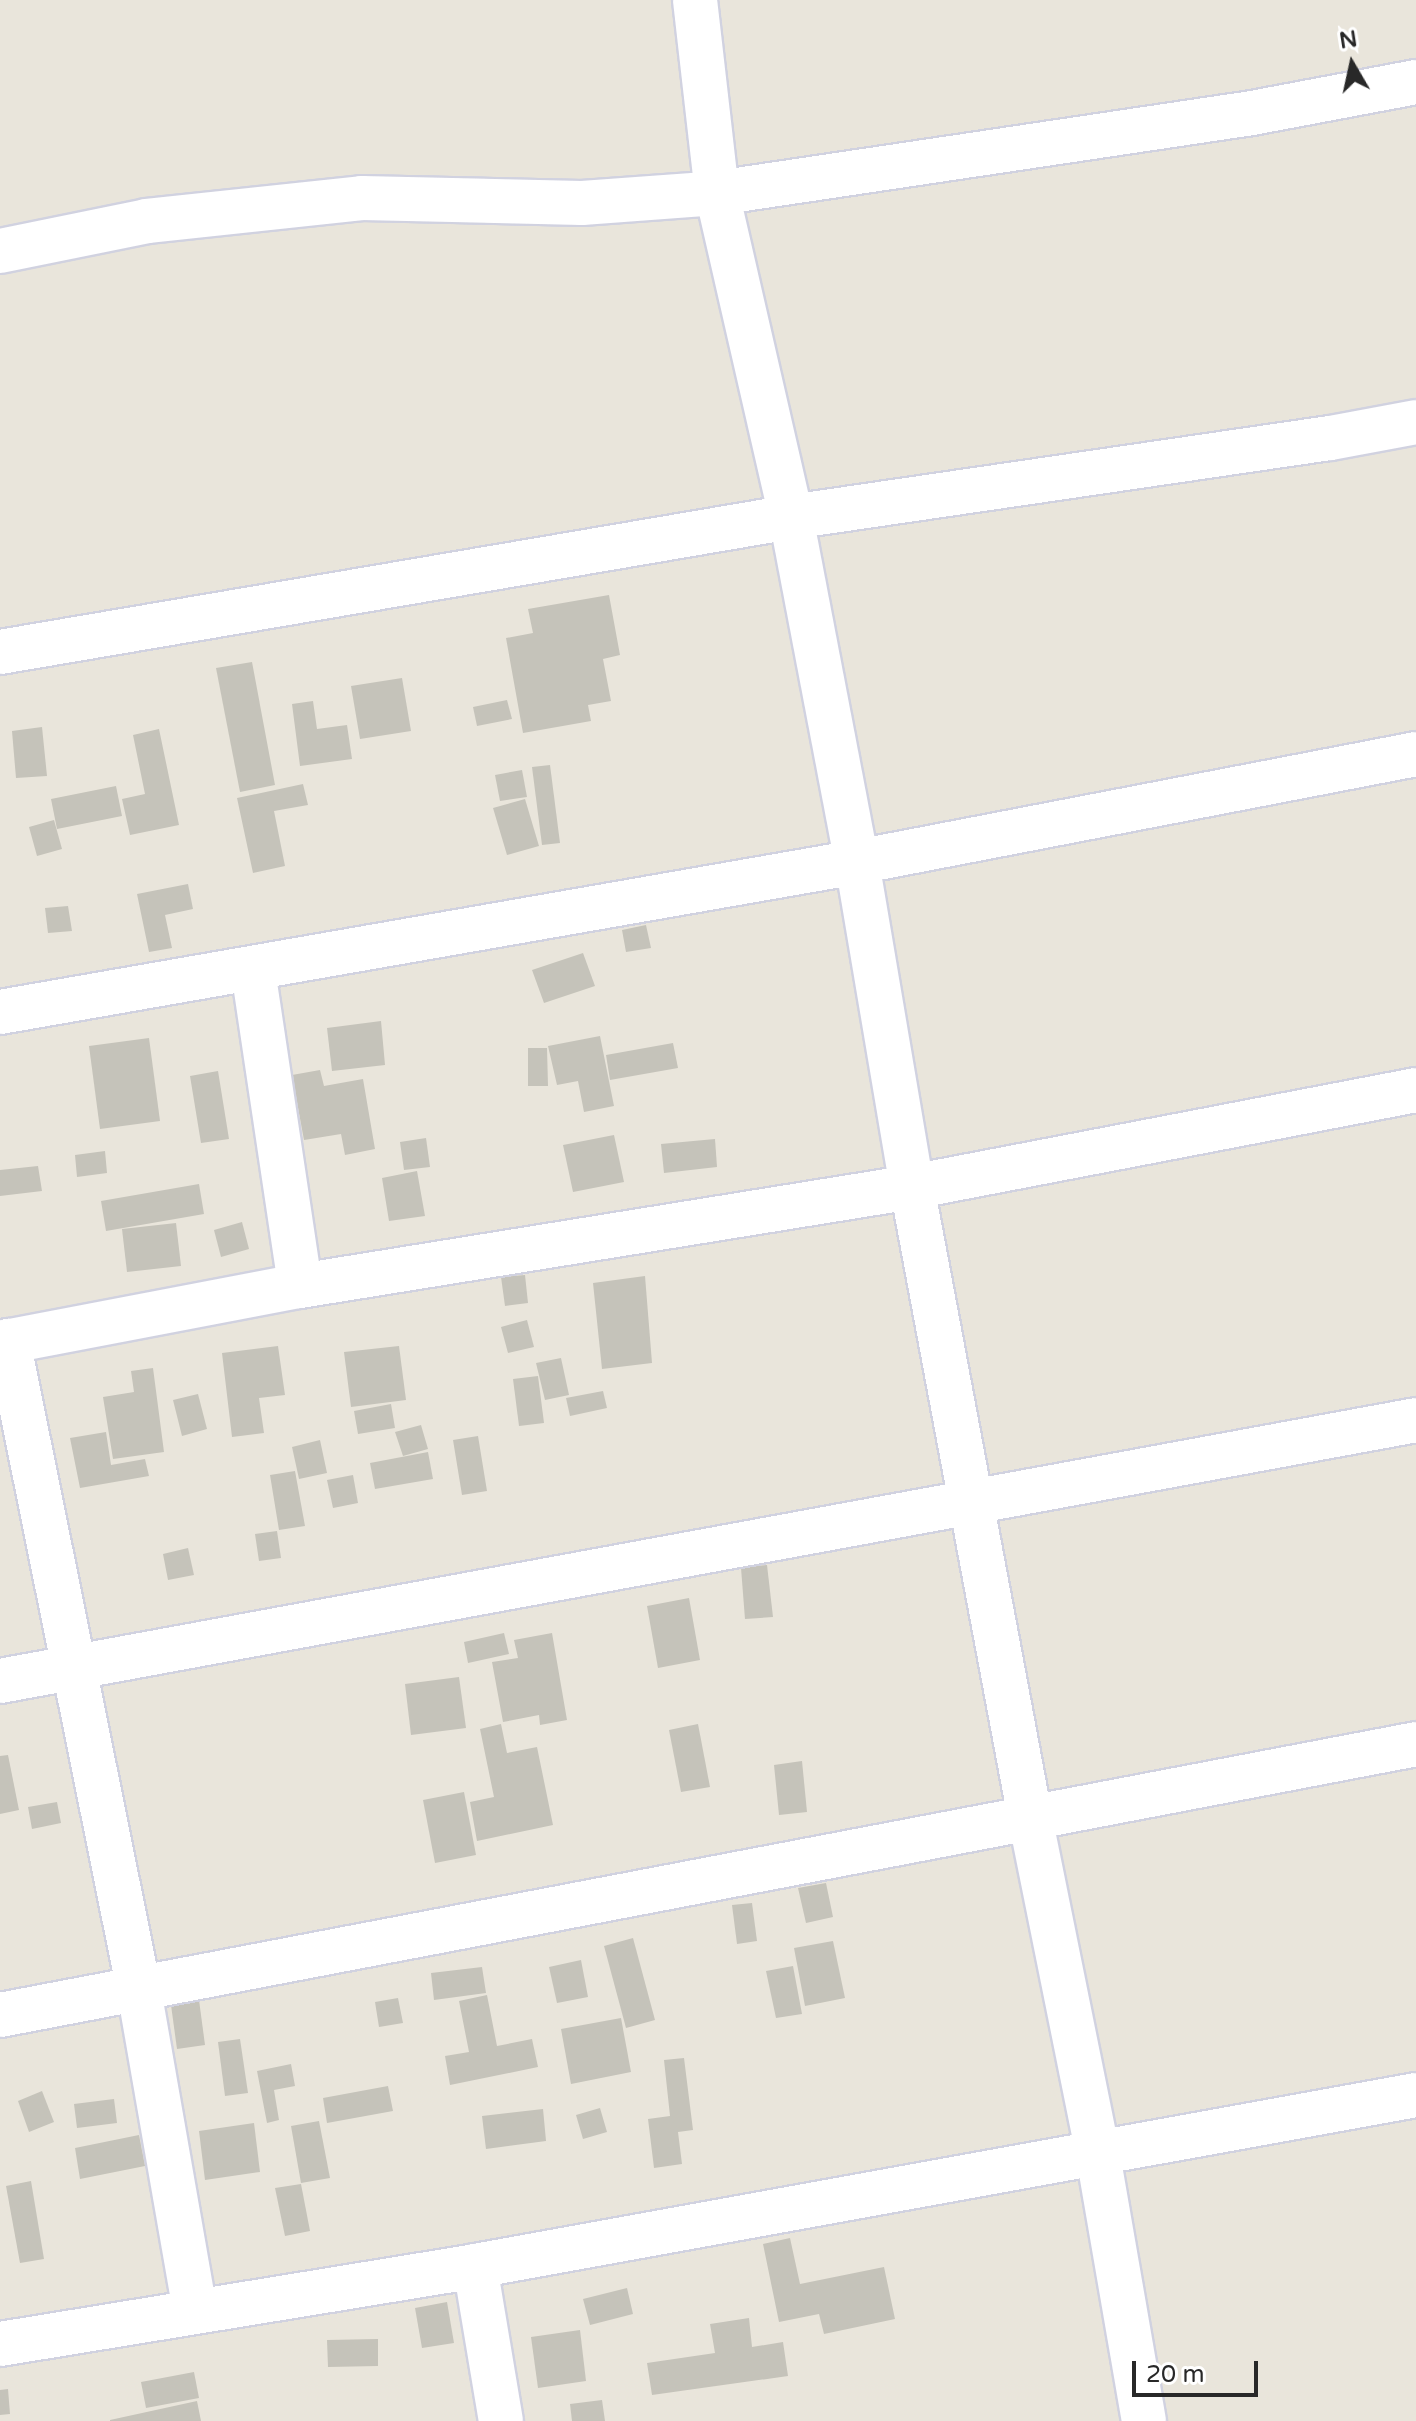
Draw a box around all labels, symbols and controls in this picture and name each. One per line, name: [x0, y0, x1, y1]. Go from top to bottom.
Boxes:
north arrow: [1312, 24, 1392, 104]
text: N: [1337, 26, 1359, 55]
scale bar: [1136, 2345, 1262, 2395]
text: 20 m: [1146, 2360, 1204, 2389]

